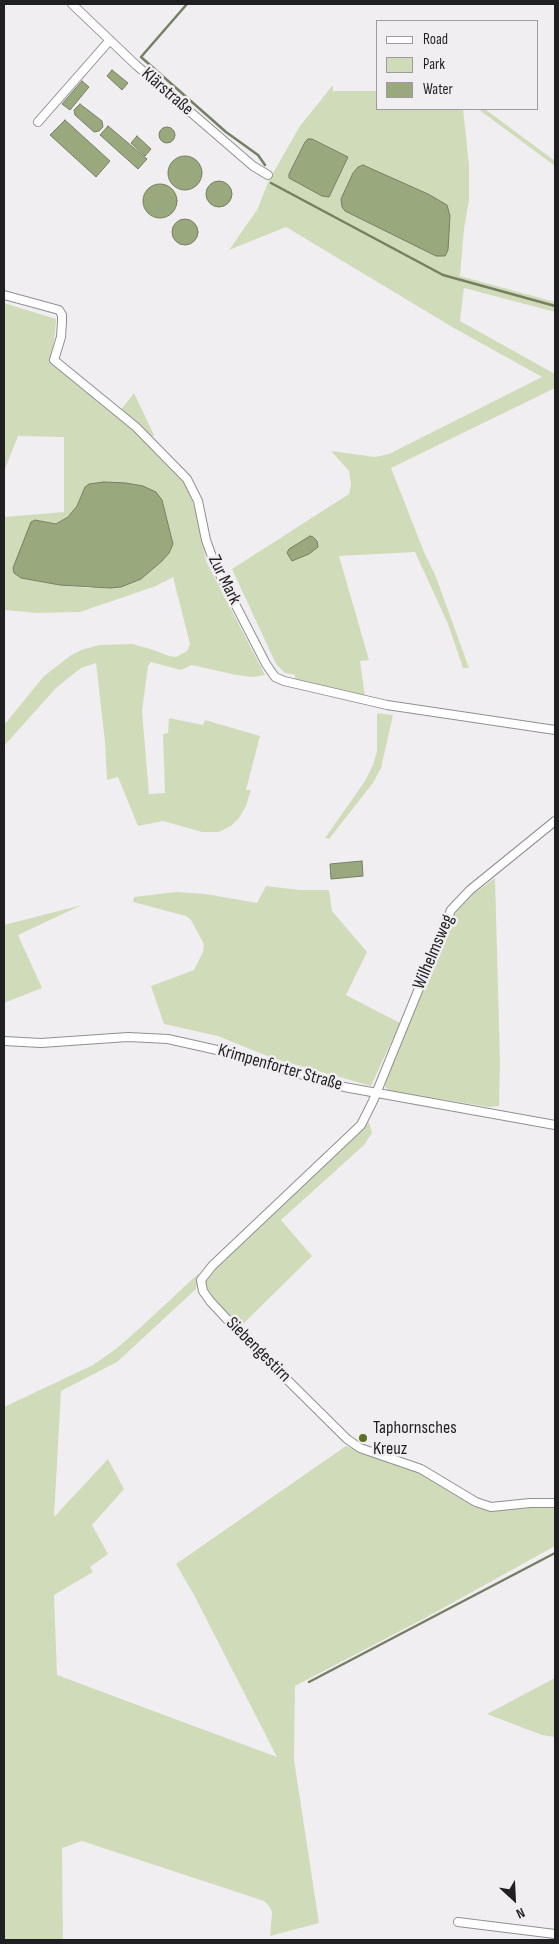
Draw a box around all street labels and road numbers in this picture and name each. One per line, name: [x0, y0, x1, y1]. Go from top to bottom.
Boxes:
street label: Klärstraße: [137, 64, 197, 120]
street label: Zur Mark: [203, 552, 245, 608]
street label: Wilhelmsweg: [409, 911, 459, 993]
street label: Krimpenforter Straße: [215, 1040, 345, 1096]
street label: Siebengestirn: [221, 1313, 295, 1387]

